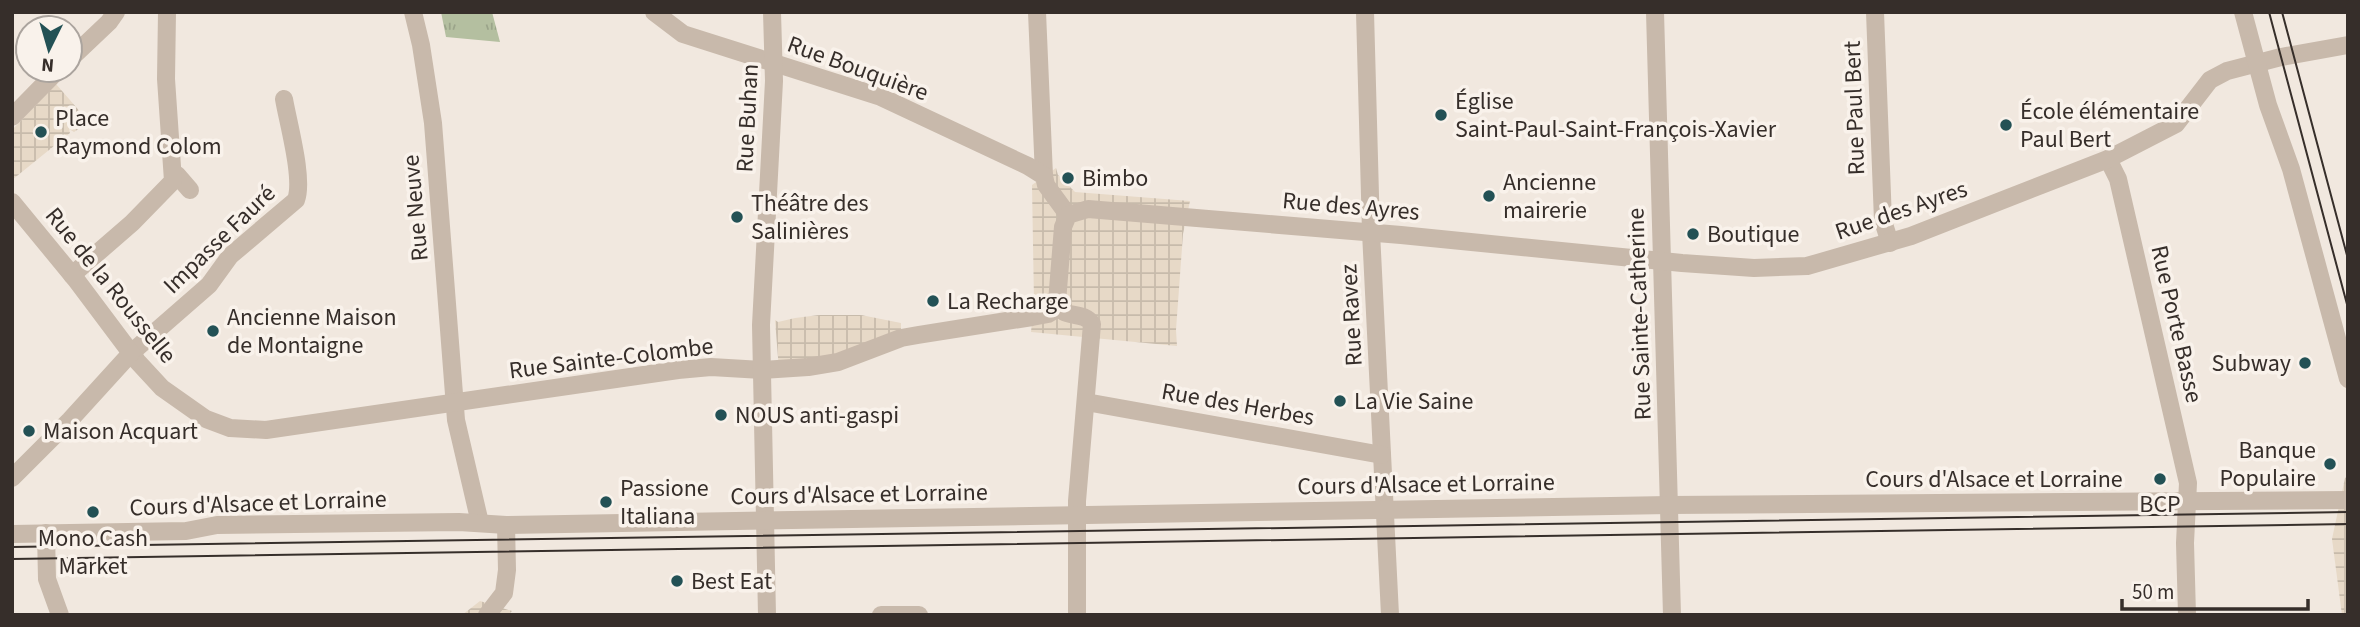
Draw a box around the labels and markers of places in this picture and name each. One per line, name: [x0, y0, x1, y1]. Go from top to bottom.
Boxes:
place label: Église Saint-Paul-Saint-François-Xavier: [1455, 84, 1777, 147]
place label: École élémentaire Paul Bert: [2020, 94, 2199, 157]
place label: Place Raymond Colom: [55, 101, 222, 164]
marker: Église Saint-Paul-Saint-François-Xavier: [1433, 107, 1449, 123]
marker: École élémentaire Paul Bert: [1998, 117, 2014, 133]
marker: Place Raymond Colom: [33, 124, 49, 140]
place label: Bimbo: [1082, 161, 1148, 196]
place label: Ancienne mairerie: [1503, 165, 1596, 228]
marker: Bimbo: [1060, 170, 1076, 186]
place label: Théâtre des Salinières: [751, 186, 868, 249]
marker: Ancienne mairerie: [1481, 188, 1497, 204]
marker: Théâtre des Salinières: [729, 209, 745, 225]
place label: Boutique: [1707, 217, 1799, 252]
marker: Boutique: [1685, 226, 1701, 242]
place label: La Recharge: [947, 284, 1069, 319]
marker: La Recharge: [925, 293, 941, 309]
place label: Ancienne Maison de Montaigne: [227, 300, 397, 363]
marker: Ancienne Maison de Montaigne: [205, 323, 221, 339]
place label: Subway: [2212, 346, 2291, 381]
marker: Subway: [2297, 355, 2313, 371]
place label: La Vie Saine: [1354, 384, 1473, 419]
marker: La Vie Saine: [1332, 393, 1348, 409]
place label: NOUS anti-gaspi: [735, 398, 899, 433]
marker: NOUS anti-gaspi: [713, 407, 729, 423]
place label: Maison Acquart: [43, 414, 198, 449]
marker: Maison Acquart: [21, 423, 37, 439]
place label: Banque Populaire: [2219, 433, 2316, 496]
marker: Banque Populaire: [2322, 456, 2338, 472]
place label: Passione Italiana: [620, 471, 709, 534]
marker: BCP: [2152, 471, 2168, 487]
place label: BCP: [2139, 487, 2181, 522]
marker: Passione Italiana: [598, 494, 614, 510]
marker: Mono Cash Market: [85, 504, 101, 520]
place label: Mono Cash Market: [38, 521, 148, 584]
place label: Best Eat: [691, 564, 772, 599]
marker: Best Eat: [669, 573, 685, 589]

